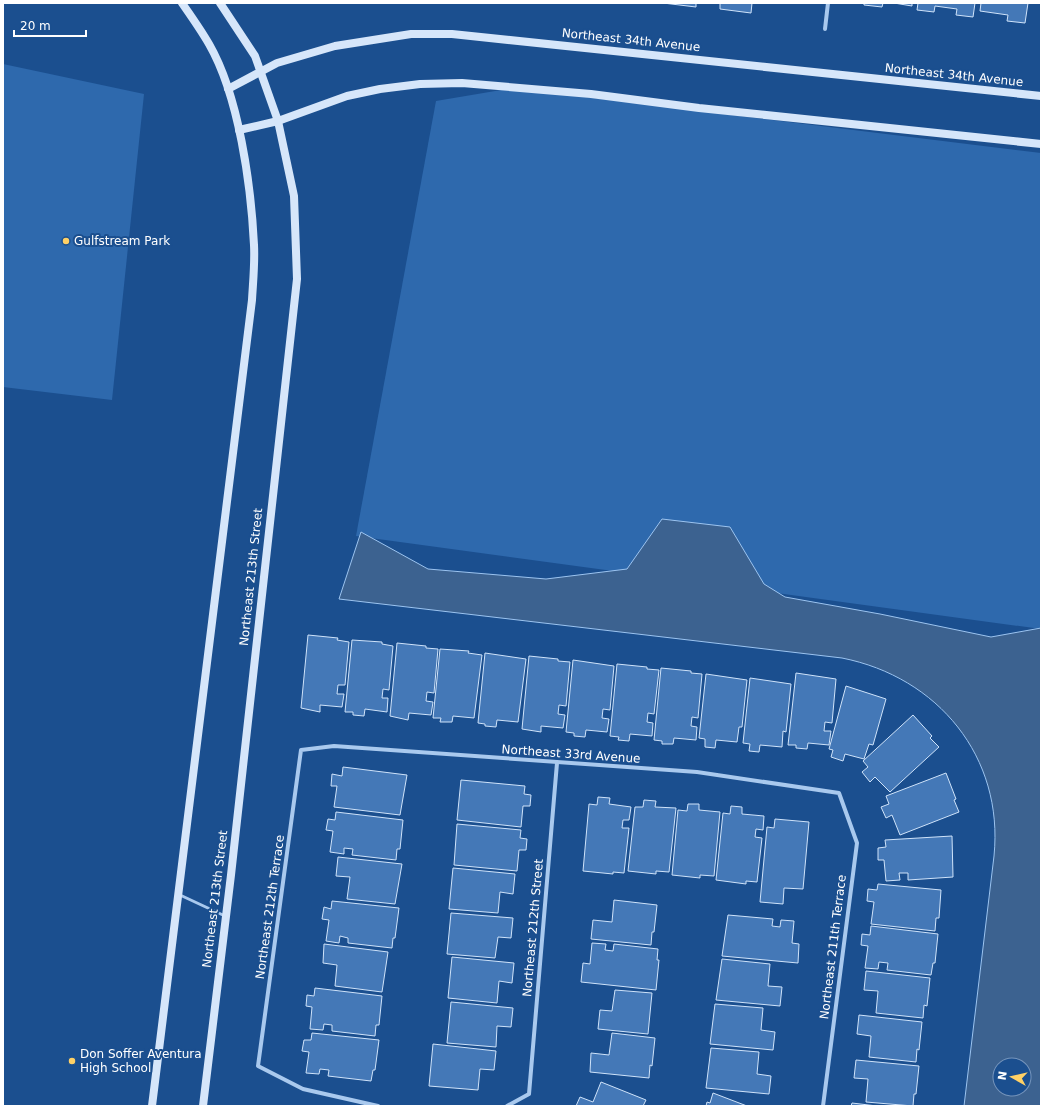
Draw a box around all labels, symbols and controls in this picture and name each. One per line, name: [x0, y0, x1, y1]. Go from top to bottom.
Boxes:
scale bar: [14, 12, 86, 38]
text: 20 m: [20, 19, 51, 33]
street label: Northeast 34th Avenue: [561, 26, 701, 54]
street label: Northeast 34th Avenue: [884, 61, 1024, 89]
place label: Gulfstream Park: [74, 234, 170, 248]
marker: Gulfstream Park: [61, 236, 71, 246]
street label: Northeast 213th Street: [237, 507, 265, 647]
street label: Northeast 33rd Avenue: [501, 742, 641, 766]
street label: Northeast 213th Street: [200, 829, 230, 969]
street label: Northeast 212th Terrace: [253, 834, 287, 980]
street label: Northeast 212th Street: [520, 858, 546, 998]
street label: Northeast 211th Terrace: [817, 874, 849, 1020]
place label: Don Soffer Aventura High School: [80, 1047, 202, 1075]
marker: Don Soffer Aventura High School: [67, 1056, 77, 1066]
north arrow: [992, 1057, 1032, 1097]
text: N: [996, 1070, 1010, 1081]

